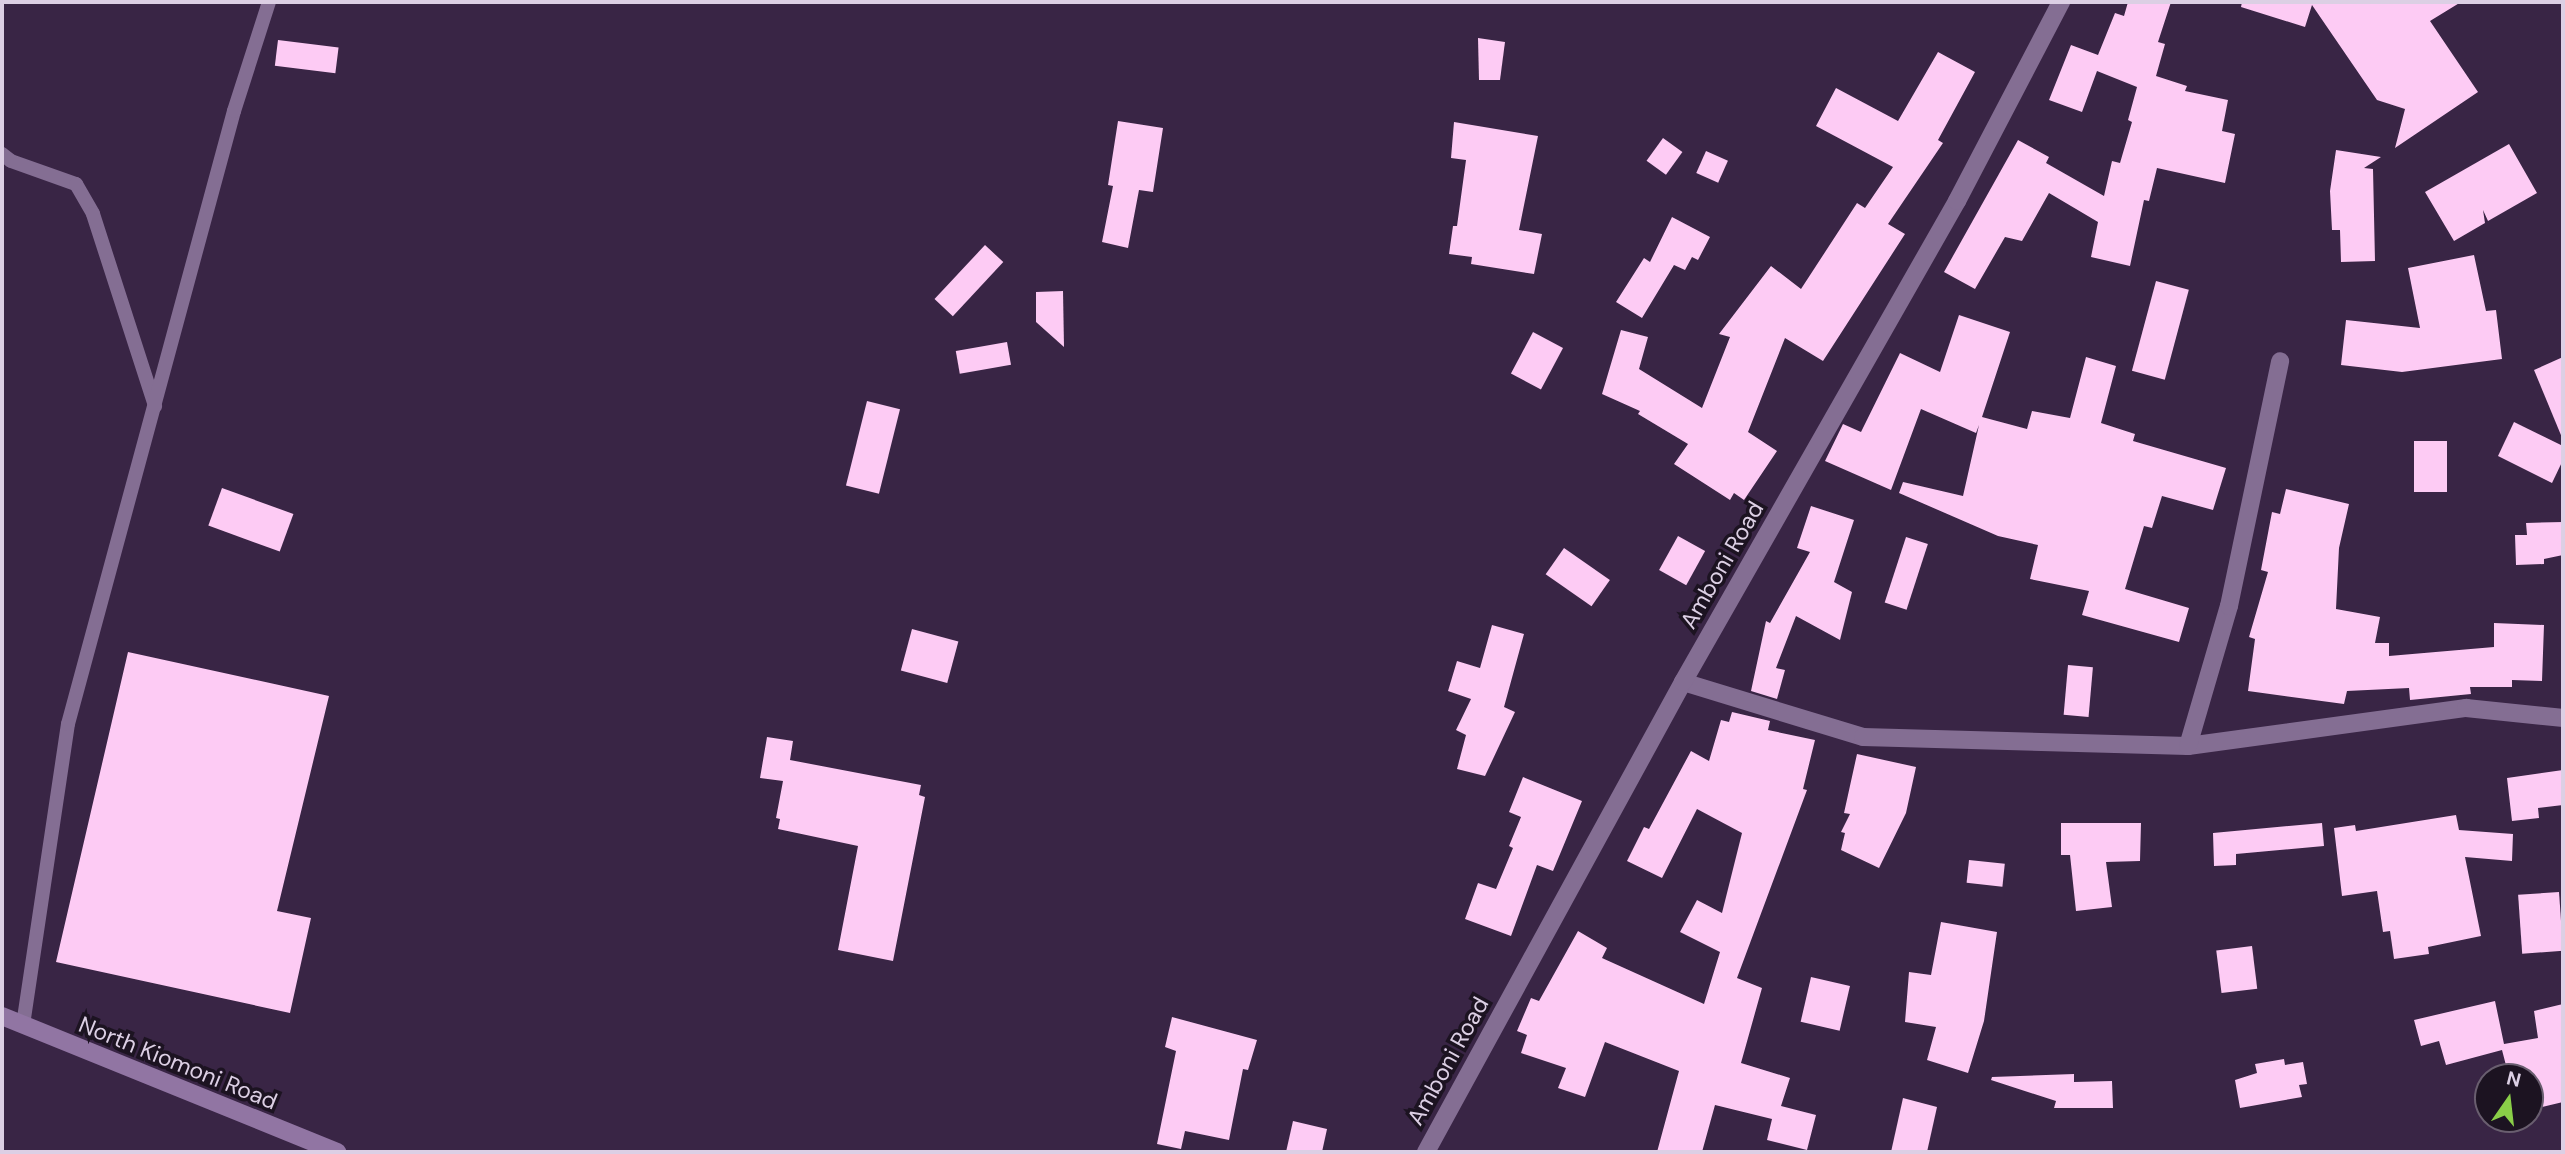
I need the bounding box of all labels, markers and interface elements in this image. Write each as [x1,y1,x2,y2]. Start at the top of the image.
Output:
street label: Amboni Road [1675,497,1769,633]
street label: Amboni Road [1401,992,1495,1130]
street label: North Kiomoni Road [75,1011,281,1115]
north arrow [2474,1063,2544,1133]
text: N [2504,1065,2523,1093]

